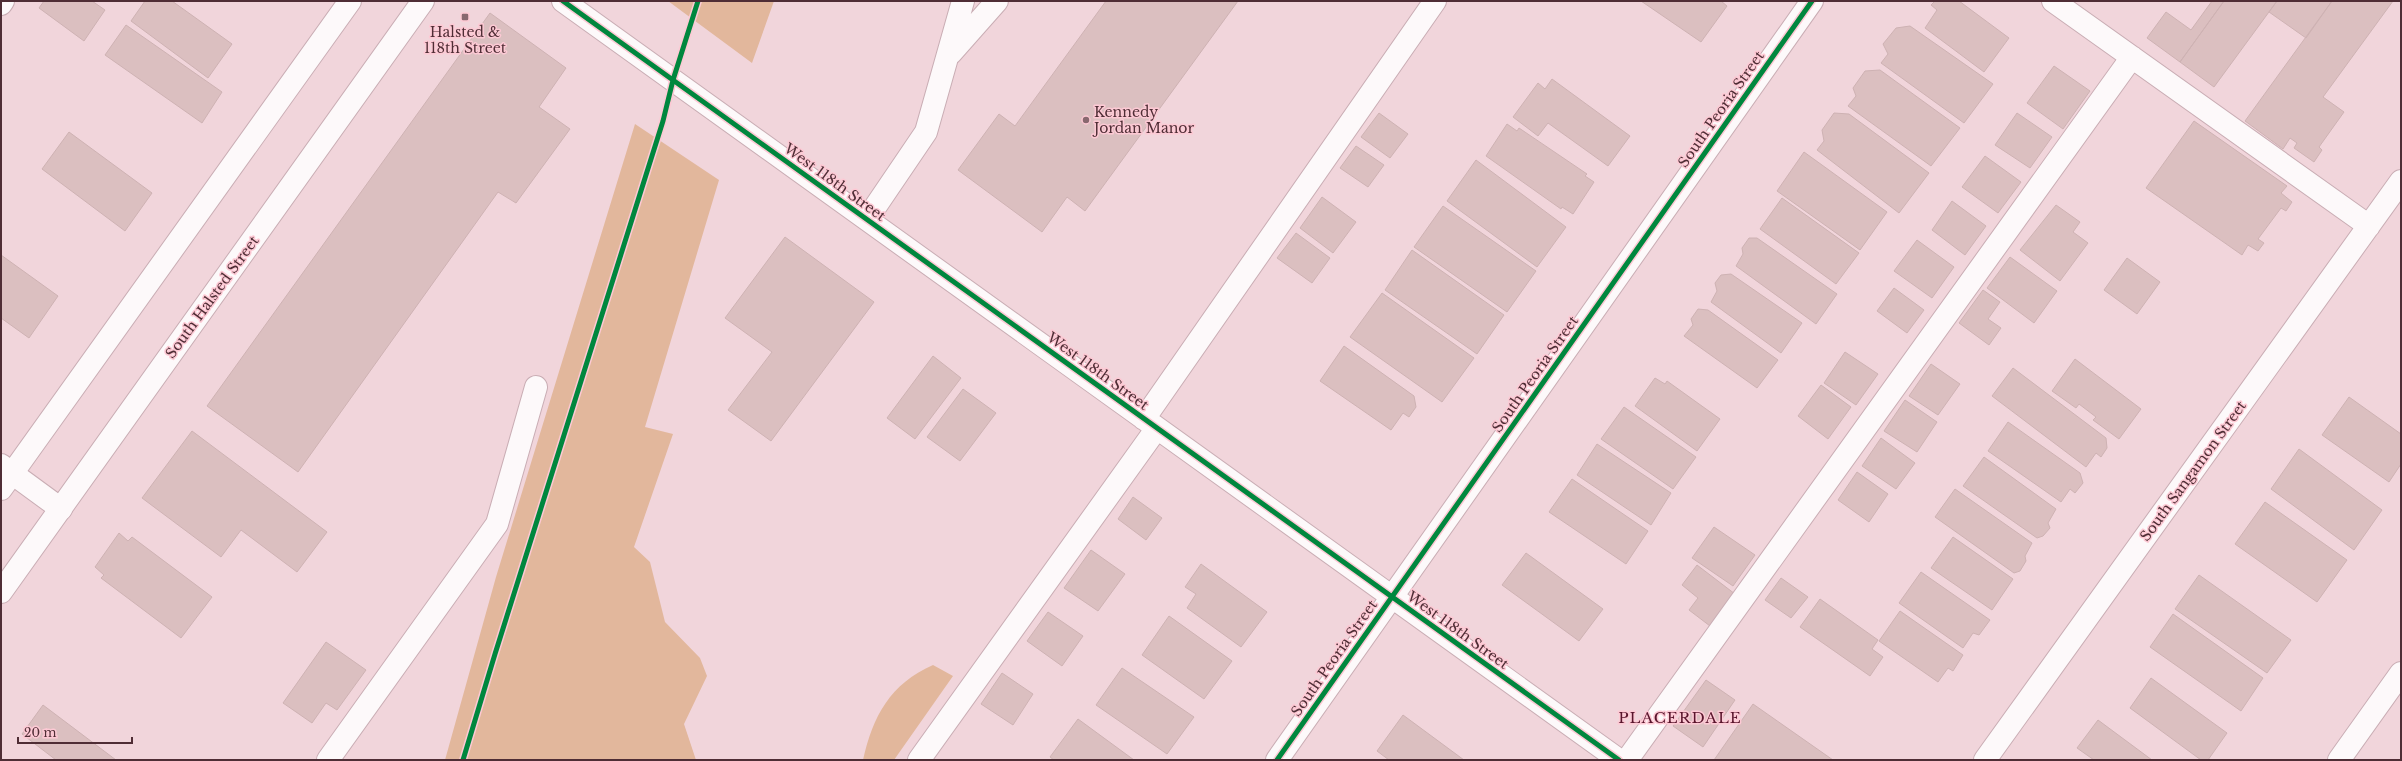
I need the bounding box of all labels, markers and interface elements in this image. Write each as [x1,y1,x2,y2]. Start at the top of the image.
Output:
marker: Halsted & 118th Street [460,12,470,22]
place label: Halsted & 118th Street [424,23,507,57]
street label: South Peoria Street [1674,47,1768,171]
place label: Kennedy Jordan Manor [1092,103,1195,137]
marker: Kennedy Jordan Manor [1081,115,1091,125]
street label: West 118th Street [780,139,890,225]
street label: South Halsted Street [162,232,263,362]
street label: South Peoria Street [1488,312,1582,436]
street label: West 118th Street [1043,328,1153,414]
street label: South Sangamon Street [2136,397,2250,545]
street label: West 118th Street [1403,587,1513,673]
street label: South Peoria Street [1287,596,1381,720]
district label: PLACERDALE [1618,708,1742,727]
scale bar [18,719,132,745]
text: 20 m [24,725,56,740]

